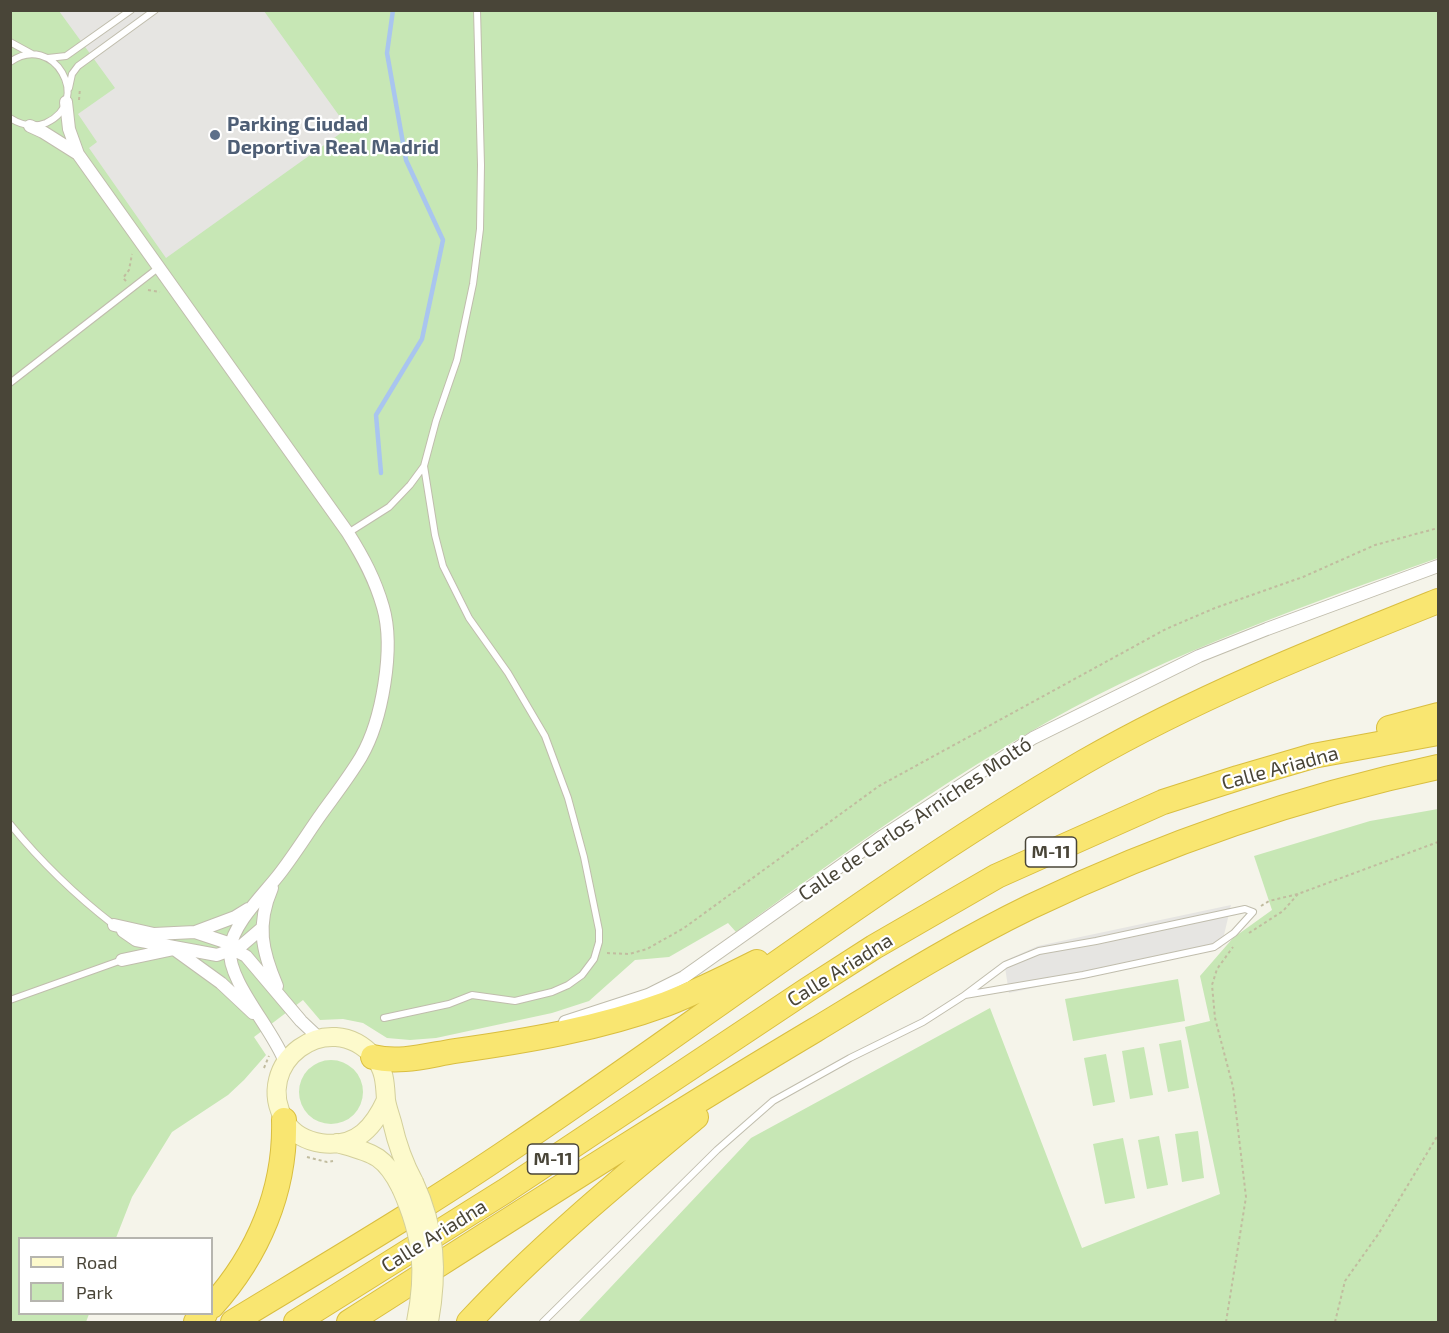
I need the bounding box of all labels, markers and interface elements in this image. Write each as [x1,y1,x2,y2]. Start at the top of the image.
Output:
place label: Parking Ciudad Deportiva Real Madrid [227,112,439,159]
marker: Parking Ciudad Deportiva Real Madrid [208,128,222,142]
street label: Calle de Carlos Arniches Moltó [794,732,1036,906]
street label: Calle Ariadna [1219,741,1341,795]
road number: M-11 [1026,837,1076,867]
street label: Calle Ariadna [783,928,897,1012]
road number: M-11 [528,1144,578,1174]
street label: Calle Ariadna [377,1194,491,1278]
legend [18,1237,213,1315]
text: Road [76,1251,117,1273]
text: Park [76,1281,113,1303]

